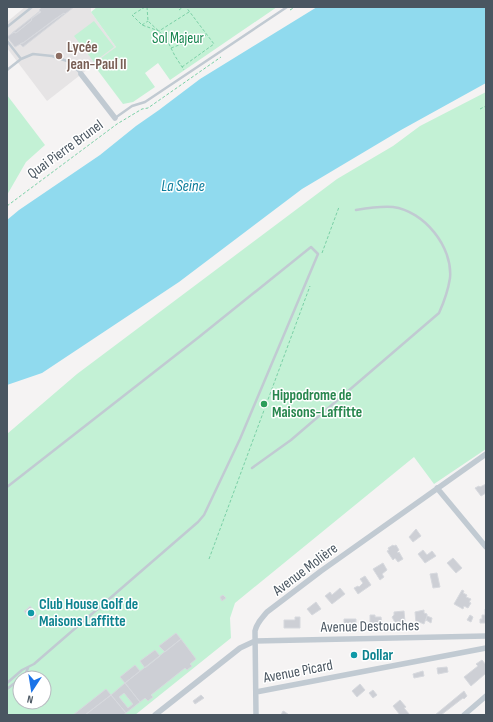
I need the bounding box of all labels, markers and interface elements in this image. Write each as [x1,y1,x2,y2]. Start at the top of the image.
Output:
park label: Sol Majeur [152,29,205,48]
place label: Lycée Jean-Paul II [66,38,127,74]
marker: Lycée Jean-Paul II [54,51,64,61]
street label: Quai Pierre Brunel [24,116,107,183]
water label: La Seine [161,177,205,196]
place label: Hippodrome de Maisons-Laffitte [272,386,362,422]
marker: Hippodrome de Maisons-Laffitte [259,399,269,409]
street label: Avenue Molière [268,539,341,601]
place label: Club House Golf de Maisons Laffitte [39,595,138,631]
marker: Club House Golf de Maisons Laffitte [26,608,36,618]
street label: Avenue Destouches [320,616,419,637]
place label: Dollar [362,646,394,665]
marker: Dollar [349,650,359,660]
street label: Avenue Picard [261,655,334,688]
north arrow [12,670,52,710]
text: N [26,692,34,706]

